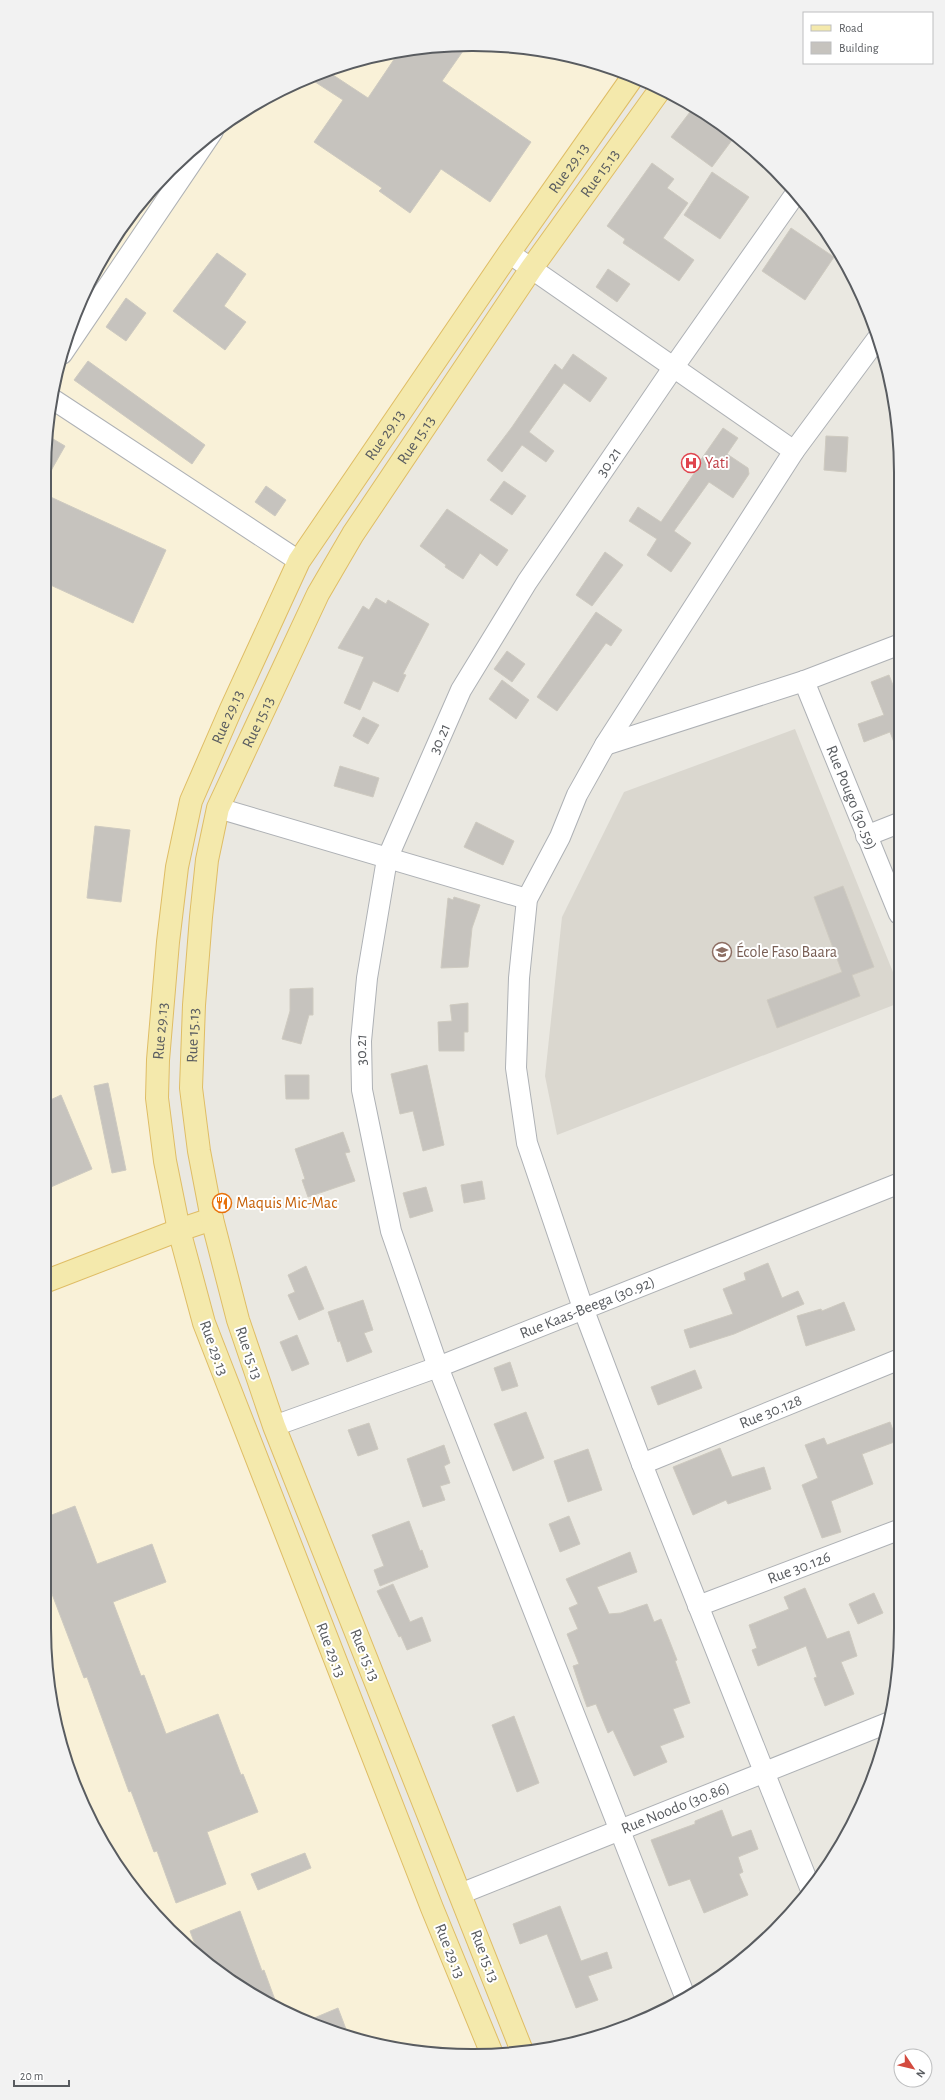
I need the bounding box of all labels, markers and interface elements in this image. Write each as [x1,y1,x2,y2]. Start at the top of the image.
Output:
legend [803,12,933,64]
text: Road [839,22,863,34]
text: Building [839,42,879,54]
street label: Rue 29.13 [546,140,592,196]
street label: Rue 15.13 [577,146,622,200]
street label: Rue 29.13 [362,407,408,463]
street label: Rue 15.13 [394,413,438,467]
street label: 30.21 [593,445,624,480]
hospital icon: Yati [680,452,702,474]
place label: Yati [705,455,729,471]
street label: Rue 29.13 [209,687,247,746]
street label: Rue 15.13 [239,694,277,750]
street label: 30.21 [426,721,453,756]
street label: Rue Pougo (30.59) [823,743,880,852]
school or university icon: École Faso Baara [711,941,733,963]
place label: École Faso Baara [736,942,837,960]
street label: Rue 29.13 [150,1002,171,1060]
street label: Rue 15.13 [184,1008,202,1063]
street label: 30.21 [353,1033,370,1066]
restaurant icon: Maquis Mic-Mac [211,1192,233,1214]
place label: Maquis Mic-Mac [236,1195,337,1211]
street label: Rue Kaas-Beega (30.92) [517,1273,657,1342]
street label: Rue 29.13 [197,1318,231,1378]
street label: Rue 15.13 [233,1325,265,1381]
street label: Rue 30.128 [737,1392,804,1431]
street label: Rue 30.126 [765,1549,833,1587]
street label: Rue 29.13 [313,1620,349,1680]
street label: Rue 15.13 [347,1627,383,1683]
street label: Rue Noodo (30.86) [619,1779,732,1837]
street label: Rue 29.13 [432,1921,468,1981]
street label: Rue 15.13 [468,1928,502,1984]
north arrow [893,2048,933,2088]
scale bar [14,2062,69,2088]
text: N [914,2067,927,2080]
text: 20 m [20,2070,43,2082]

